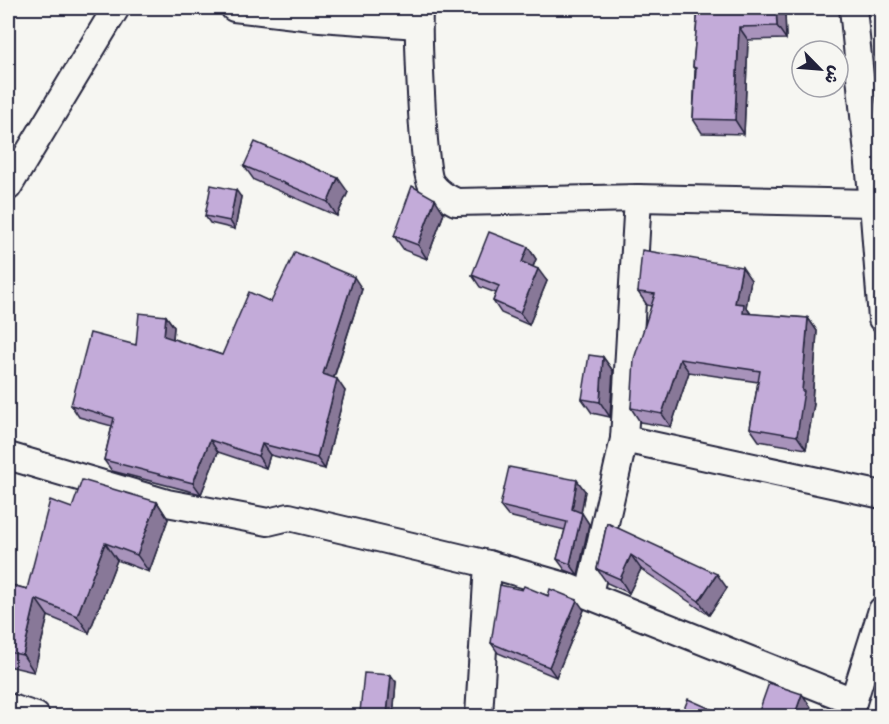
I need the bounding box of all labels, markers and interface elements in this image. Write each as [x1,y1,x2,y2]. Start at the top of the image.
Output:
north arrow [790,39,850,99]
text: ش [820,63,845,87]

